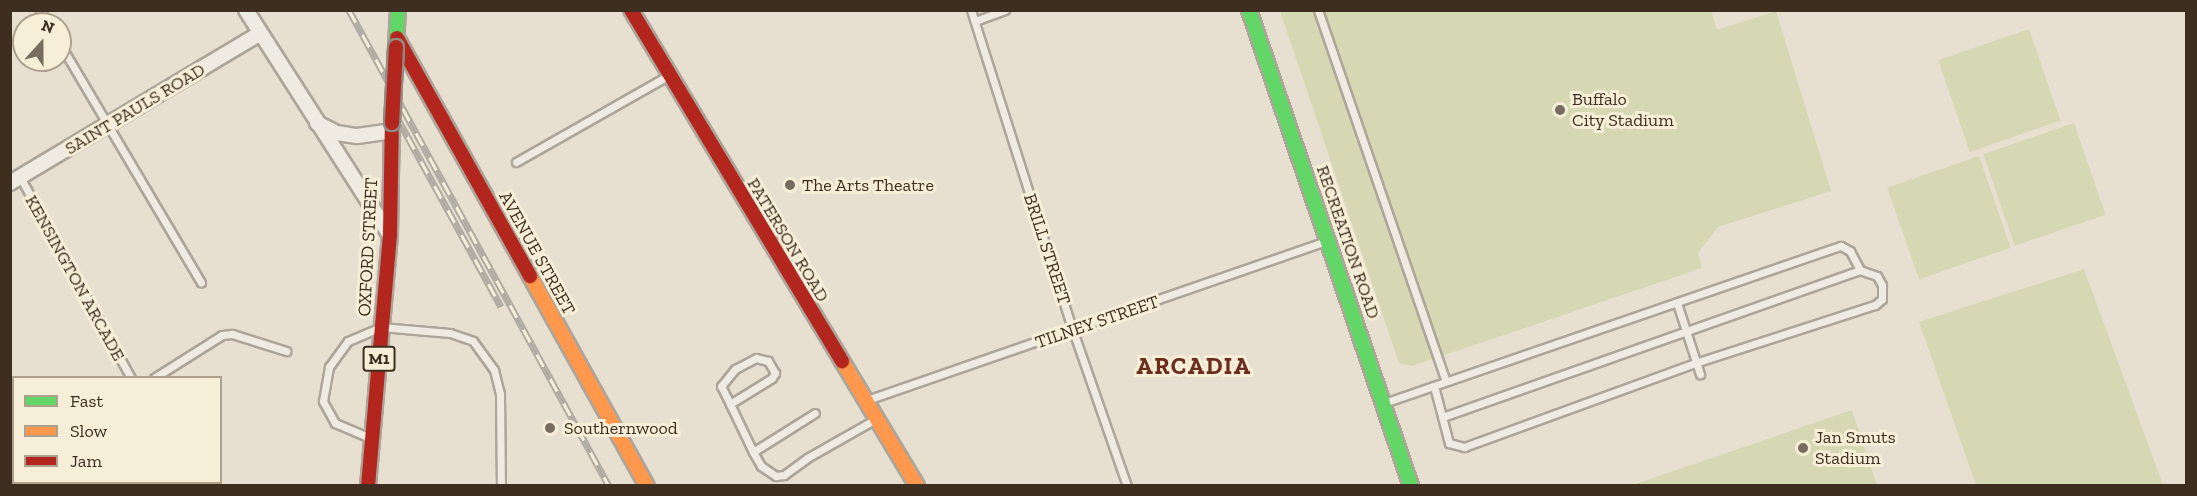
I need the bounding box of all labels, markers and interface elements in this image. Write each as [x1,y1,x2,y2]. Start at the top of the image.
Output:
north arrow [12,12,72,72]
text: N [39,16,57,38]
street label: SAINT PAULS ROAD [61,59,209,159]
place label: Buffalo City Stadium [1572,89,1674,132]
marker: Buffalo City Stadium [1553,103,1567,117]
street label: RECREATION ROAD [1312,163,1384,321]
street label: PATERSON ROAD [743,174,833,306]
place label: The Arts Theatre [802,174,935,196]
street label: OXFORD STREET [354,177,382,317]
marker: The Arts Theatre [783,178,797,192]
street label: AVENUE STREET [494,188,580,318]
street label: KENSINGTON ARCADE [20,191,130,365]
street label: BRILL STREET [1019,191,1075,307]
street label: TILNEY STREET [1032,291,1162,353]
road number: M1 [362,346,395,372]
district label: ARCADIA [1136,352,1252,380]
legend [12,376,222,484]
text: Fast [70,390,103,412]
place label: Southernwood [564,417,678,439]
marker: Southernwood [541,419,559,437]
text: Slow [70,420,107,442]
place label: Jan Smuts Stadium [1815,427,1896,470]
marker: Jan Smuts Stadium [1796,441,1810,455]
text: Jam [70,450,102,472]

